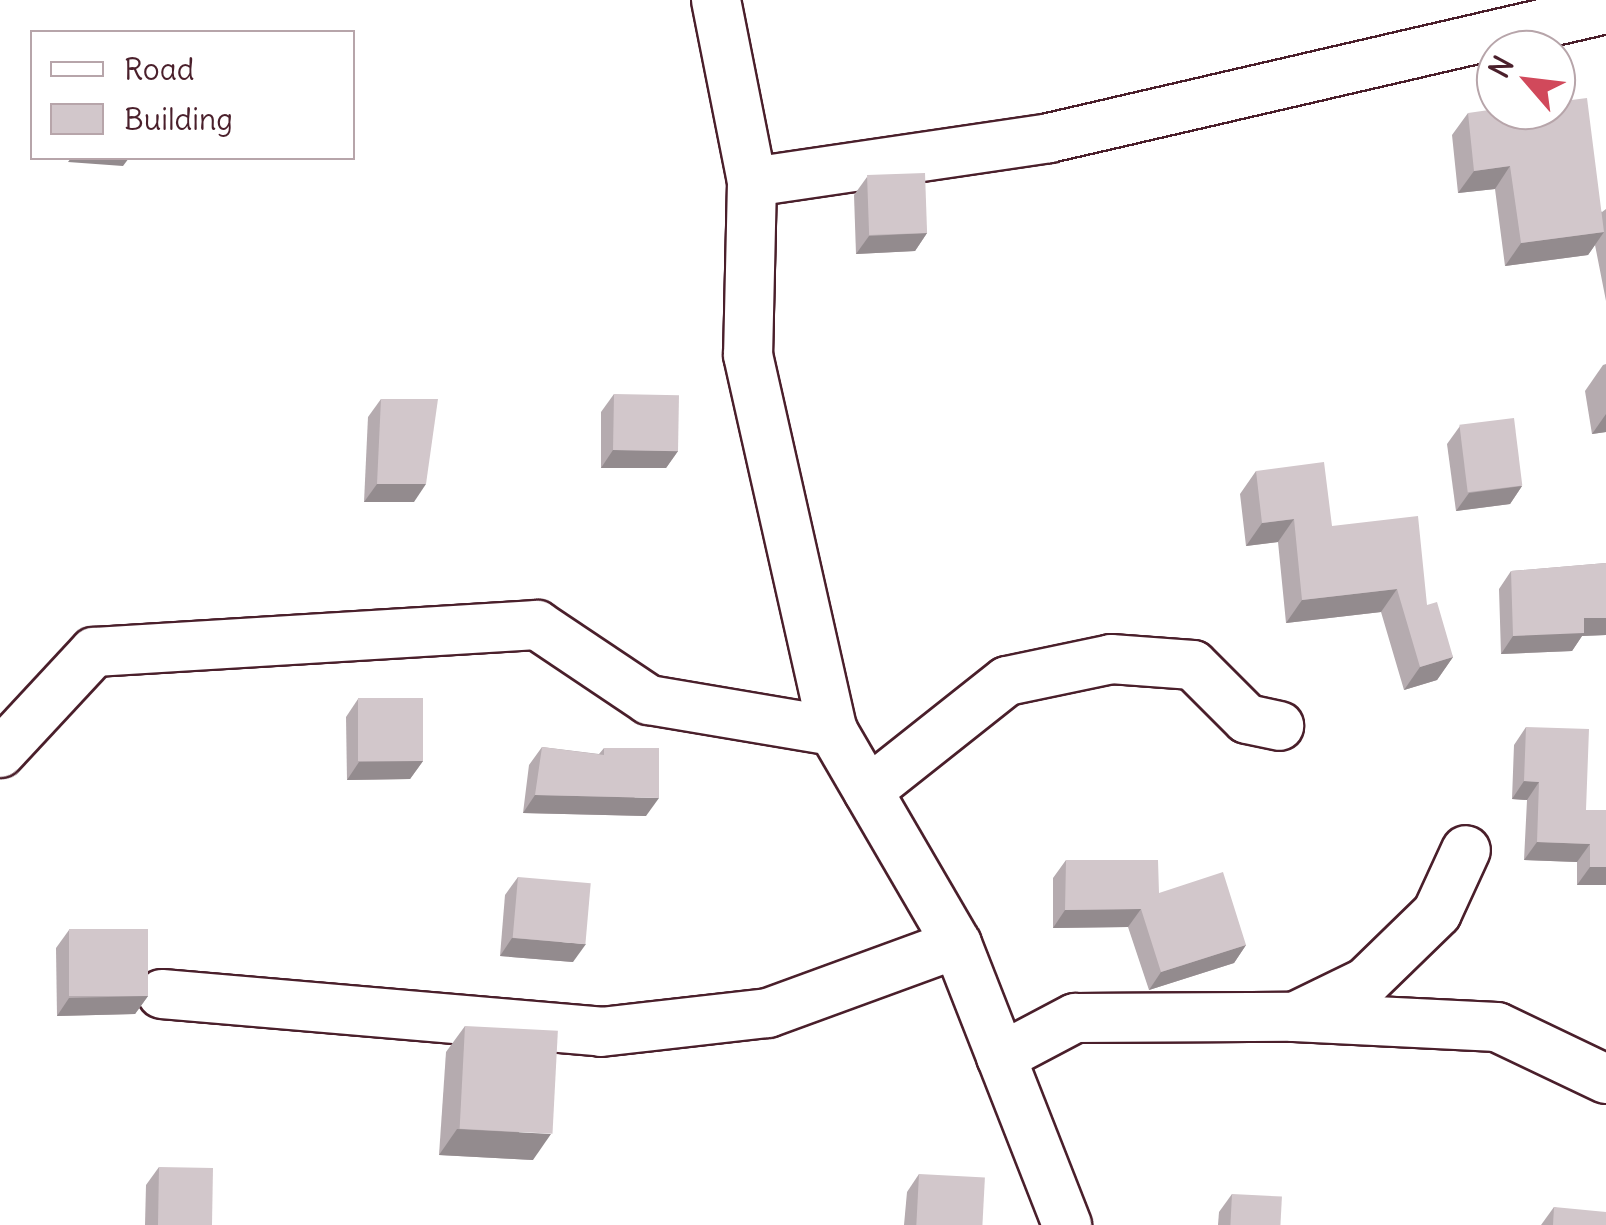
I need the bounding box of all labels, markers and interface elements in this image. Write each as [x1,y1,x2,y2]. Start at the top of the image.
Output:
legend [30,30,355,160]
north arrow [1476,30,1576,130]
text: Road [124,50,194,88]
text: N [1481,50,1522,84]
text: Building [124,100,233,138]

